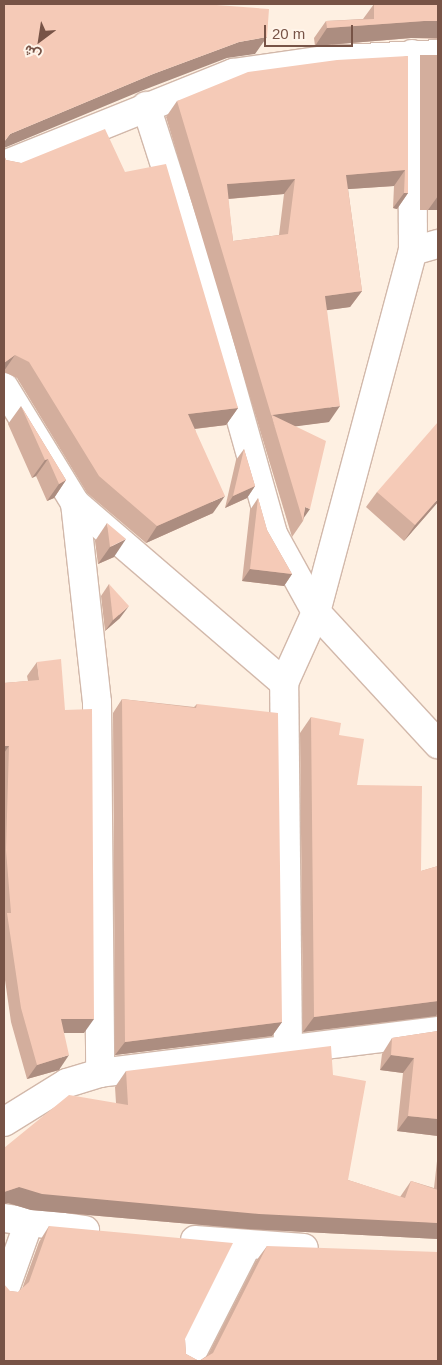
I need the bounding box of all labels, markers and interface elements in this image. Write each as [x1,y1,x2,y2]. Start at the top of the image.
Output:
north arrow [15,15,65,65]
scale bar [267,15,356,47]
text: 20 m [272,25,305,42]
text: ش [21,42,44,64]

